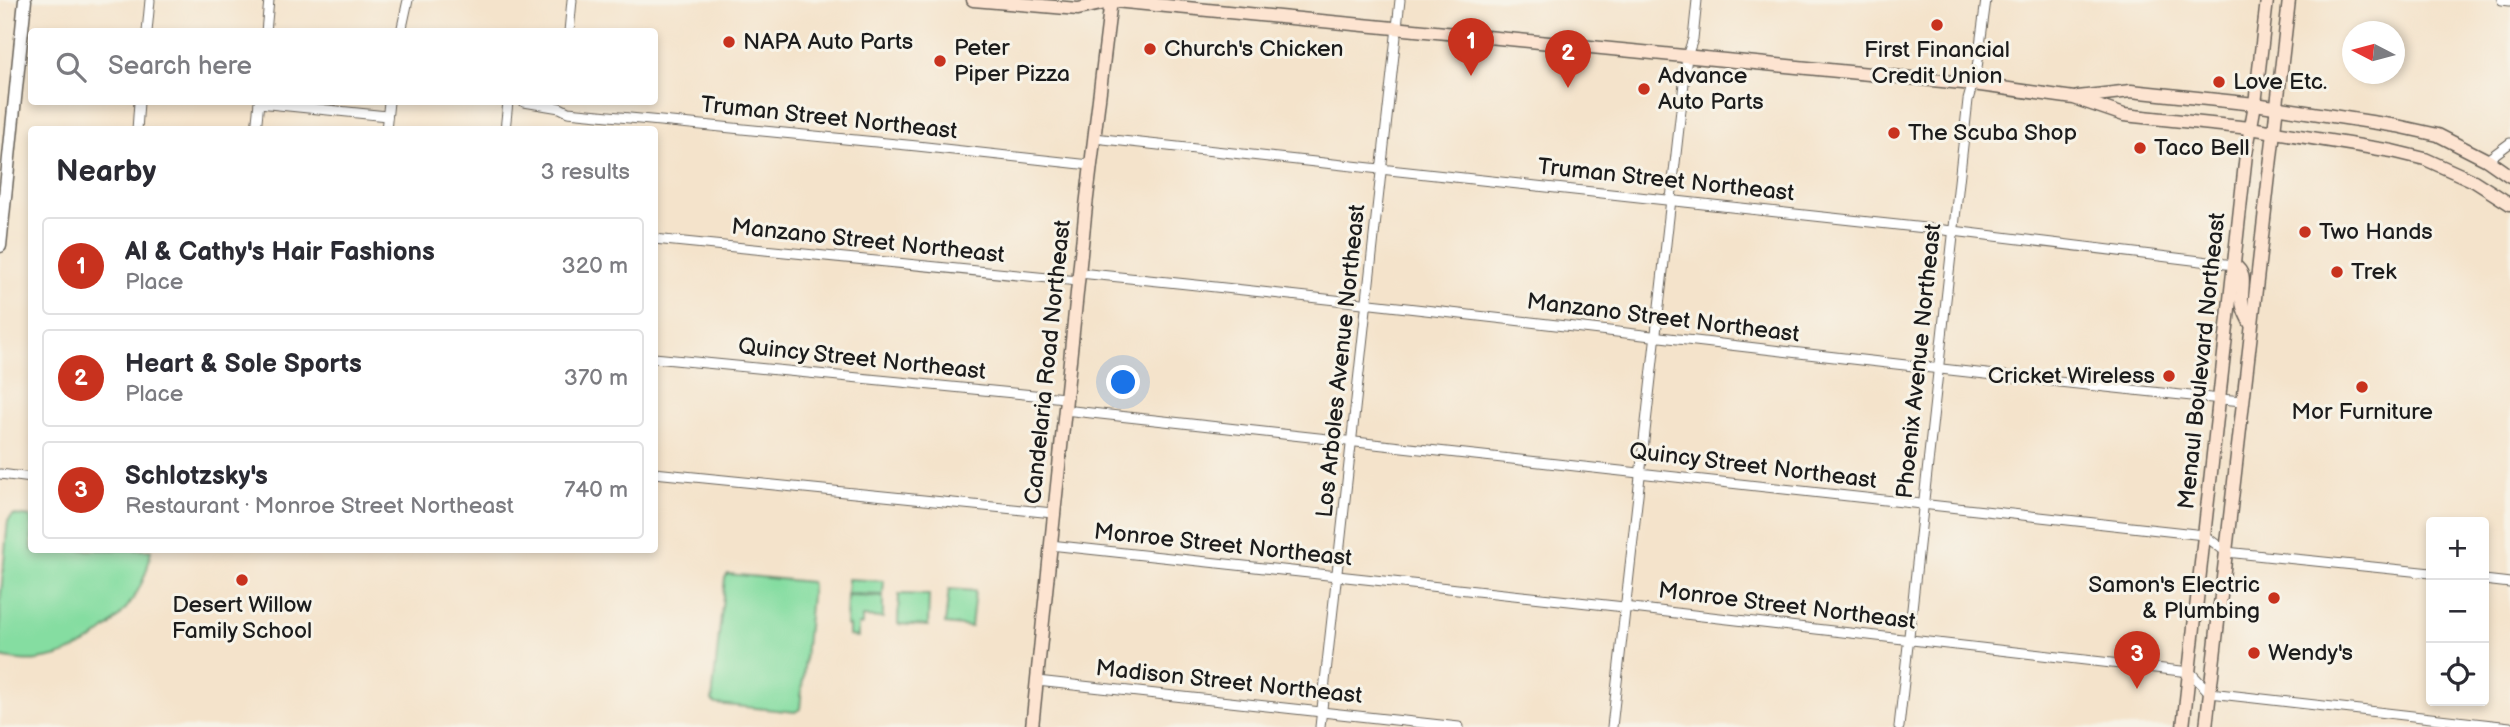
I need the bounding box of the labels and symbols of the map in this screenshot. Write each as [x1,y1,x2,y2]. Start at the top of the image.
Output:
marker: First Financial Credit Union [1929,17,1945,33]
pin: 1 [1448,18,1494,76]
north arrow [2342,21,2405,84]
place label: NAPA Auto Parts [743,28,913,56]
pin: 2 [1545,30,1591,88]
marker: NAPA Auto Parts [721,34,737,50]
place label: Peter Piper Pizza [954,34,1070,88]
place label: Church's Chicken [1164,35,1344,63]
place label: First Financial Credit Union [1864,36,2010,90]
marker: Church's Chicken [1142,41,1158,57]
marker: Peter Piper Pizza [932,53,948,69]
place label: Advance Auto Parts [1658,62,1764,116]
place label: Love Etc. [2233,68,2327,96]
marker: Love Etc. [2211,74,2227,90]
marker: Advance Auto Parts [1636,81,1652,97]
street label: Truman Street Northeast [699,91,959,145]
place label: The Scuba Shop [1908,119,2077,147]
marker: The Scuba Shop [1886,125,1902,141]
place label: Taco Bell [2154,134,2250,162]
marker: Taco Bell [2132,140,2148,156]
street label: Truman Street Northeast [1536,153,1796,207]
street label: Los Arboles Avenue Northeast [1311,203,1371,519]
street label: Menaul Boulevard Northeast [2172,211,2232,511]
street label: Manzano Street Northeast [730,213,1006,269]
street label: Candelaria Road Northeast [1019,218,1077,506]
place label: Two Hands [2319,218,2433,246]
street label: Phoenix Avenue Northeast [1891,222,1947,500]
marker: Two Hands [2297,224,2313,240]
place label: Trek [2351,258,2397,286]
marker: Trek [2329,264,2345,280]
street label: Manzano Street Northeast [1525,287,1801,349]
street label: Quincy Street Northeast [737,332,987,386]
place label: Cricket Wireless [1988,362,2155,390]
your location [1106,365,1140,399]
marker: Cricket Wireless [2161,368,2177,384]
marker: Mor Furniture [2354,379,2370,395]
place label: Mor Furniture [2291,398,2433,426]
street label: Quincy Street Northeast [1628,437,1878,495]
street label: Monroe Street Northeast [1093,518,1353,572]
place label: Samon's Electric & Plumbing [2088,571,2260,625]
marker: Desert Willow Family School [234,572,250,588]
street label: Monroe Street Northeast [1657,576,1917,636]
marker: Samon's Electric & Plumbing [2266,590,2282,606]
place label: Desert Willow Family School [172,591,312,645]
pin: 3 [2114,631,2160,689]
place label: Wendy's [2268,639,2353,667]
marker: Wendy's [2246,645,2262,661]
street label: Madison Street Northeast [1094,654,1364,710]

